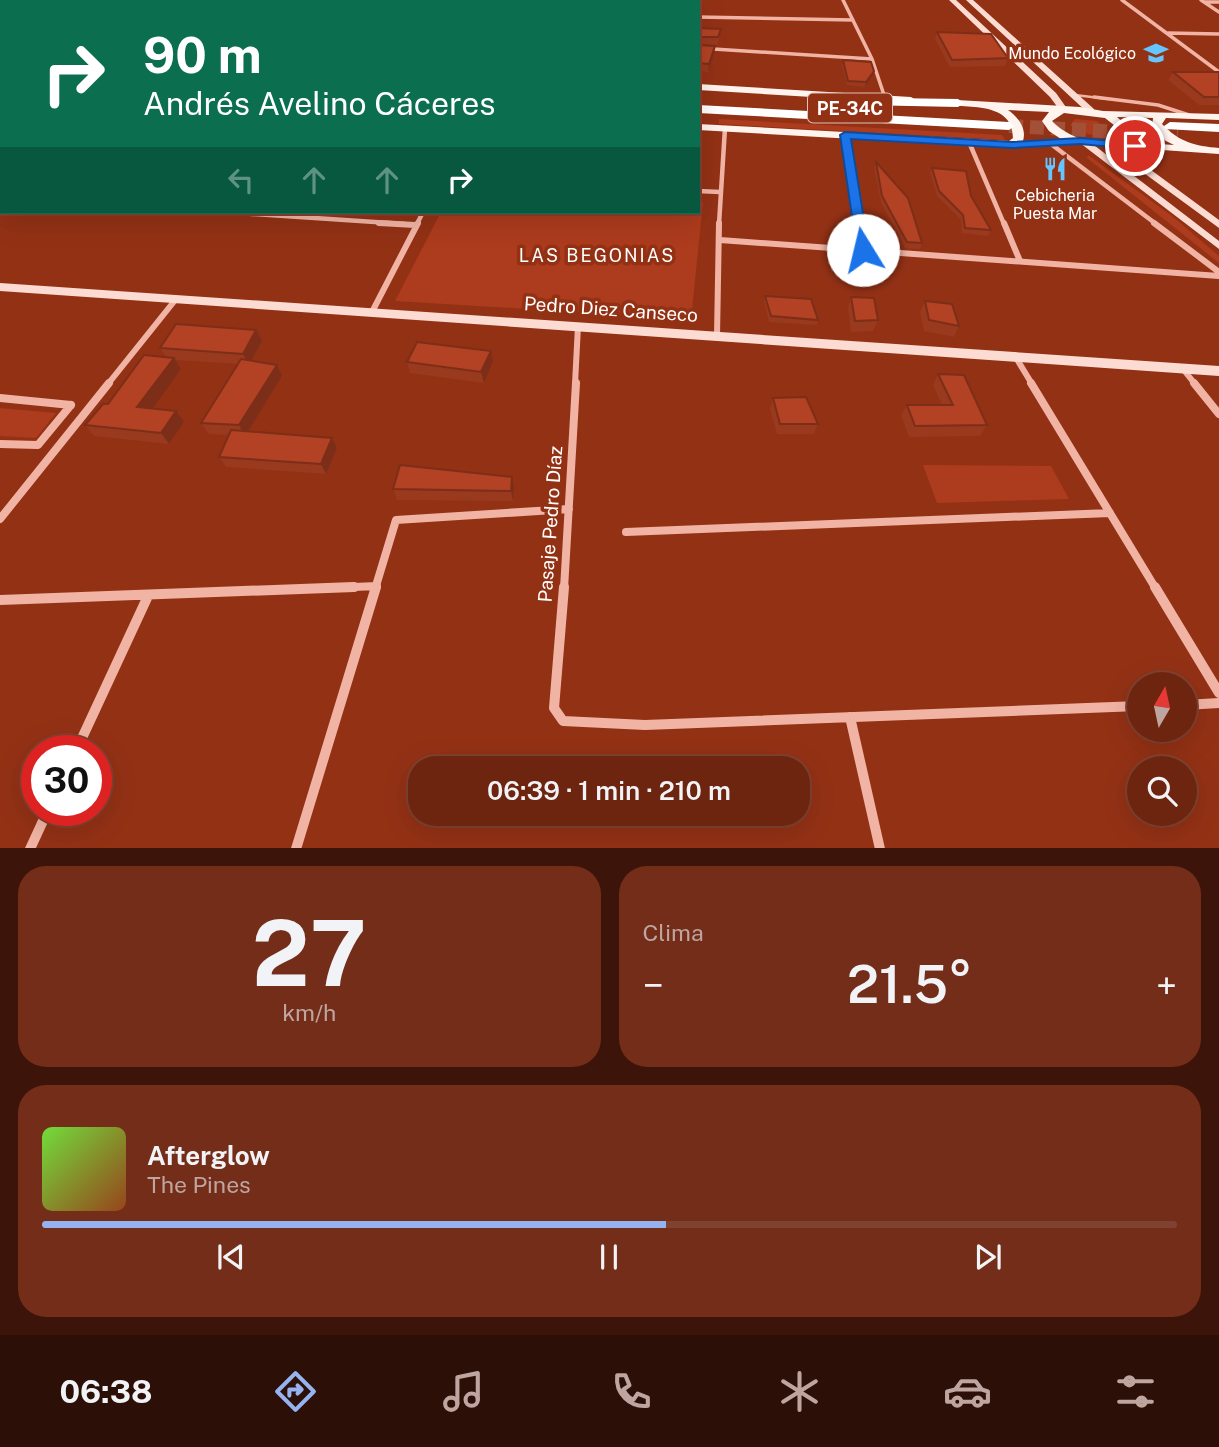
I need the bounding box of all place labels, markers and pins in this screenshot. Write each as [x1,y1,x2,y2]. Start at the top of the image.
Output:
school or university icon: Mundo Ecológico [1142,39,1170,67]
place label: Mundo Ecológico [1008,44,1136,63]
pin [1105,116,1165,176]
restaurant icon: Cebicheria Puesta Mar [1041,155,1069,183]
place label: Cebicheria Puesta Mar [1013,186,1097,223]

